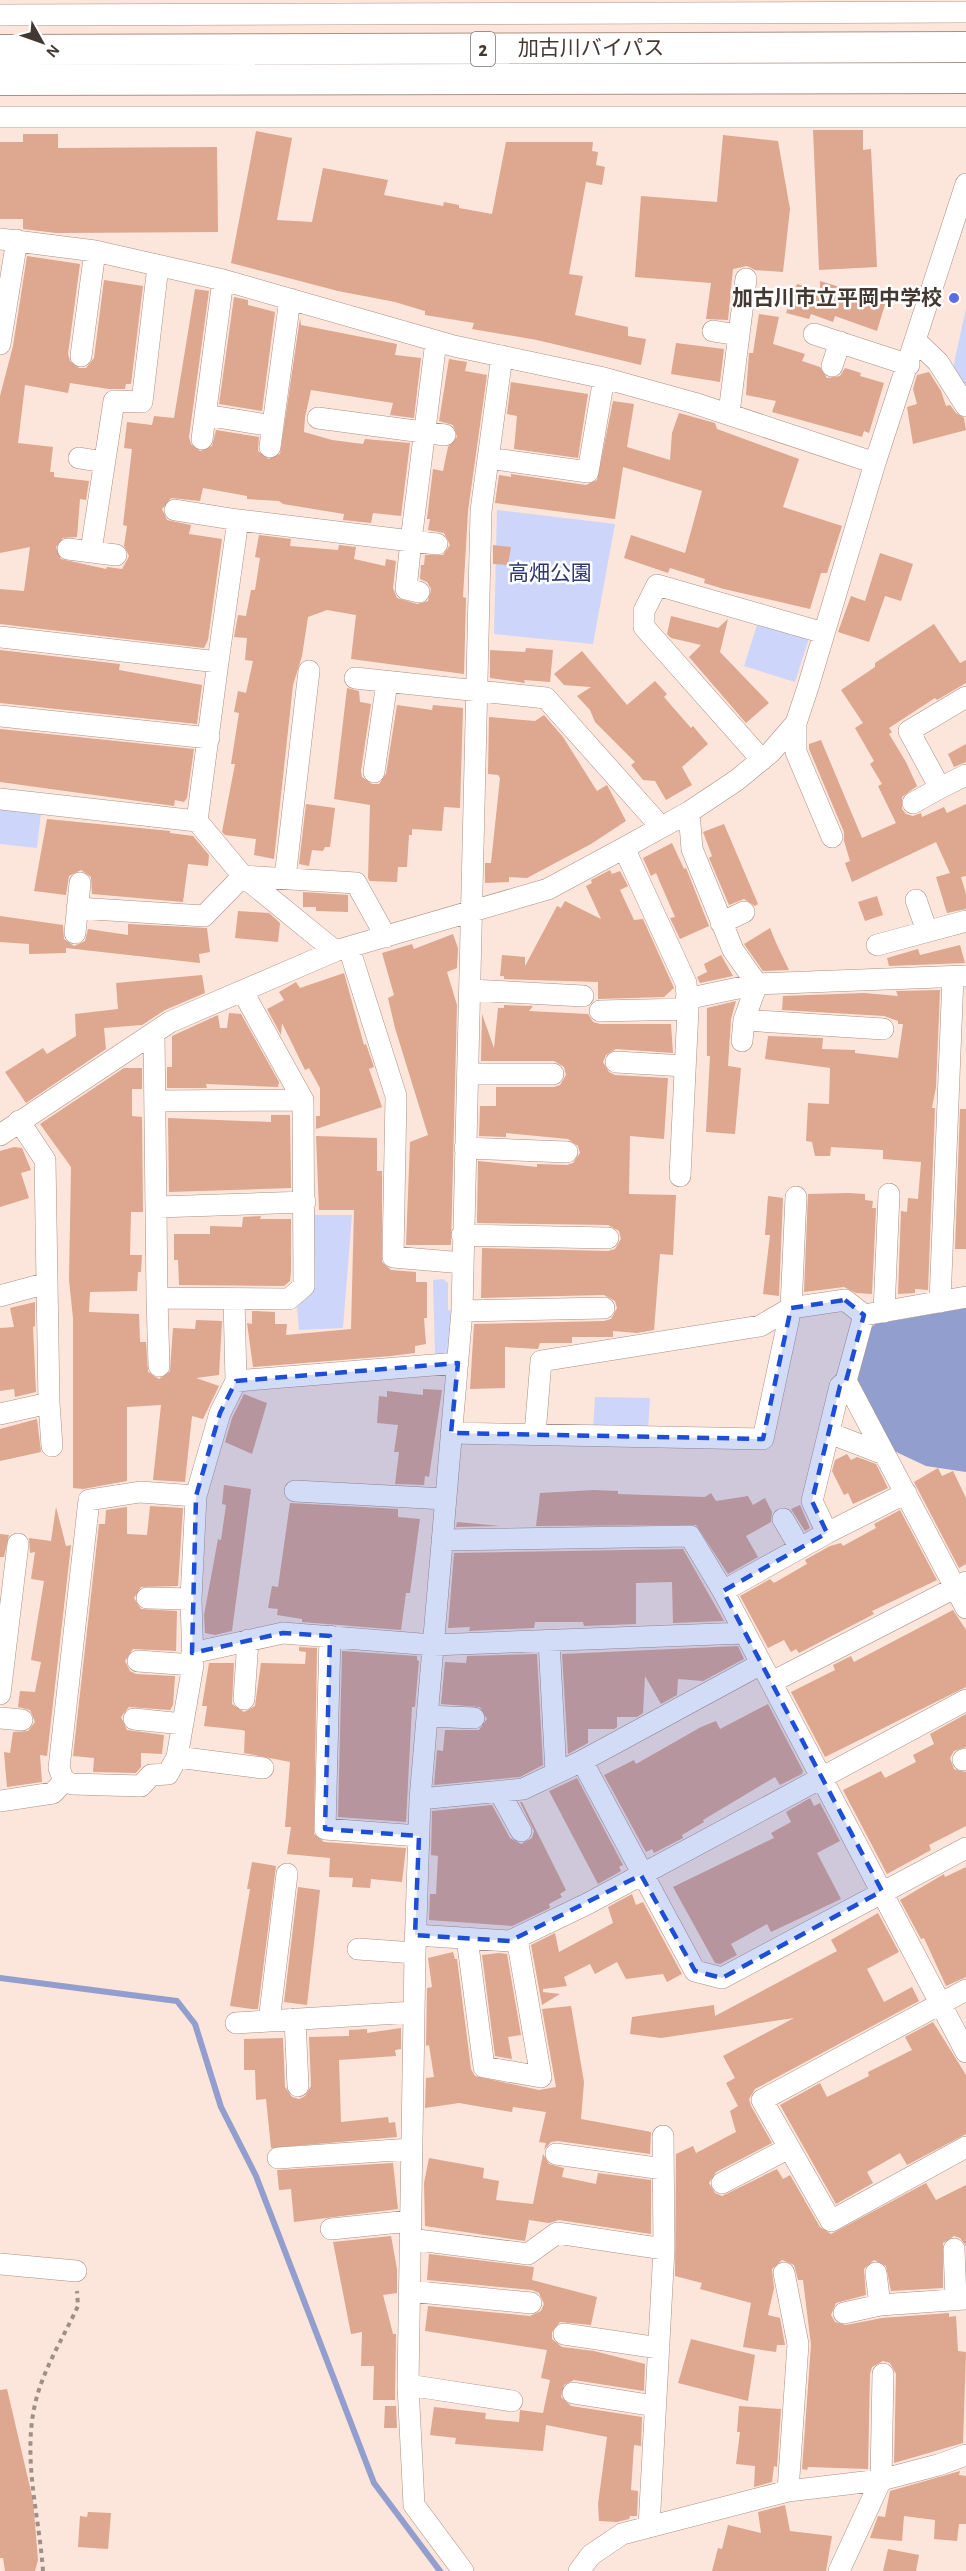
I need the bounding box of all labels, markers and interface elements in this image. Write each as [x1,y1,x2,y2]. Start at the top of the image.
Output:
north arrow [12,12,72,72]
road number: 2 [471,32,495,66]
street label: 加古川バイパス [518,37,664,59]
text: N [43,42,62,60]
place label: 加古川市立平岡中学校 [732,287,942,309]
marker: 加古川市立平岡中学校 [947,291,961,305]
park label: 高畑公園 [508,562,592,584]

